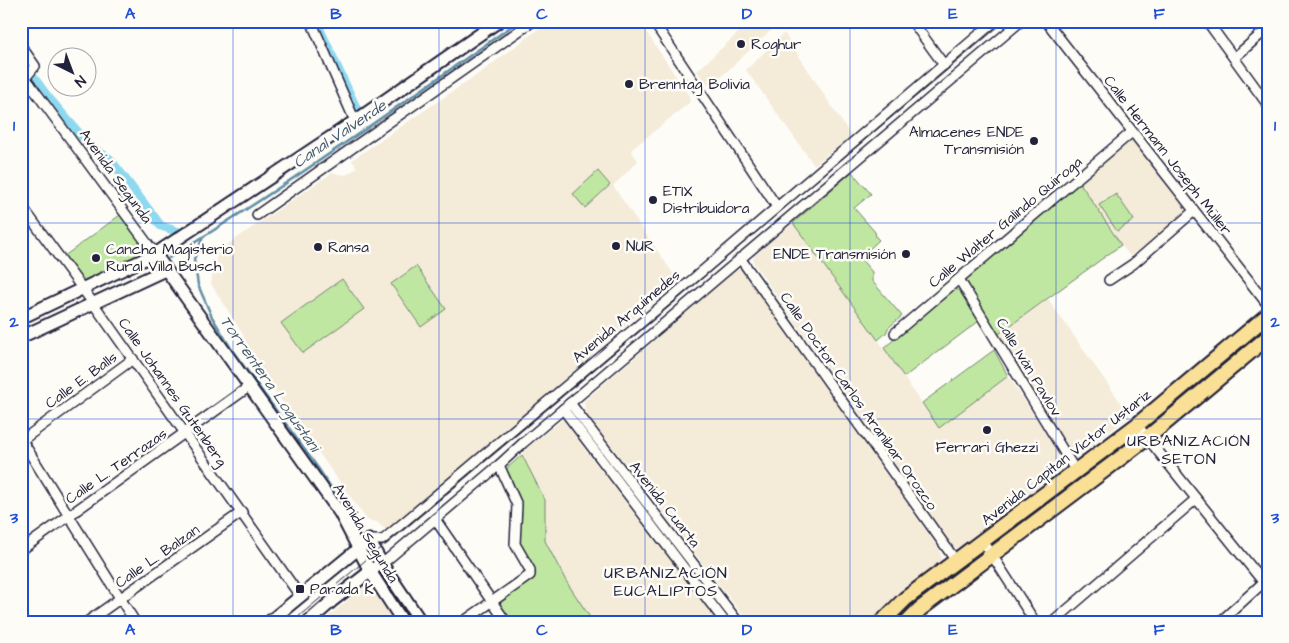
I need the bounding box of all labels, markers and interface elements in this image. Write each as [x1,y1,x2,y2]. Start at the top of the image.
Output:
text: A [125,3,136,25]
text: B [330,3,342,25]
text: C [536,3,548,25]
text: D [742,3,753,25]
text: E [948,3,958,25]
text: F [1153,3,1165,25]
place label: Roghur [751,34,801,56]
marker: Roghur [735,38,747,50]
north arrow [48,48,98,98]
text: N [70,71,90,91]
street label: Calle Hermann Joseph Müller [1098,71,1237,240]
place label: Brenntag Bolivia [639,74,750,96]
marker: Brenntag Bolivia [623,78,635,90]
water label: Canal Valverde [289,94,392,173]
text: 1 [13,115,16,137]
text: 1 [1274,115,1277,137]
place label: Almacenes ENDE Transmisión [909,122,1024,160]
street label: Avenida Segunda [73,125,157,229]
marker: Almacenes ENDE Transmisión [1028,135,1040,147]
street label: Calle Walter Galindo Quiroga [924,152,1088,294]
place label: ETIX Distribuidora [663,181,750,219]
marker: ETIX Distribuidora [647,194,659,206]
place label: NUR [626,236,655,257]
place label: Ransa [328,237,369,258]
place label: Cancha Magisterio Rural Villa Busch [106,239,234,277]
marker: NUR [610,240,622,252]
marker: Ransa [312,241,324,253]
place label: ENDE Transmisión [773,244,896,265]
marker: ENDE Transmisión [900,248,912,260]
marker: Cancha Magisterio Rural Villa Busch [90,252,102,264]
street label: Avenida Arquímedes [568,265,685,368]
street label: Calle Doctor Carlos Aranibar Orozco [775,288,943,515]
text: 2 [8,311,19,333]
water label: Torrentera Logustani [214,311,327,459]
text: 2 [1269,311,1280,333]
street label: Calle Johannes Gutenberg [112,314,232,472]
street label: Calle Iván Pavlov [991,314,1066,421]
street label: Calle E. Balls [41,347,122,414]
street label: Avenida Capitan Víctor Ustariz [977,384,1156,530]
street label: Calle L. Terrazas [61,423,172,509]
marker: Ferrari Ghezzi [981,424,993,436]
district label: URBANIZACIÓN SETON [1127,430,1251,470]
place label: Ferrari Ghezzi [936,437,1039,458]
street label: Avenida Cuarta [624,457,705,552]
street label: Avenida Segunda [327,480,404,588]
text: 3 [9,507,19,529]
text: 3 [1270,507,1280,529]
street label: Calle L. Balzan [111,519,204,593]
district label: URBANIZACIÓN EUCALIPTOS [604,562,728,602]
place label: Parada K [310,579,374,600]
marker: Parada K [294,583,306,595]
text: A [125,619,136,641]
text: B [330,619,342,641]
text: C [536,619,548,641]
text: D [742,619,753,641]
text: E [948,619,958,641]
text: F [1153,619,1165,641]

